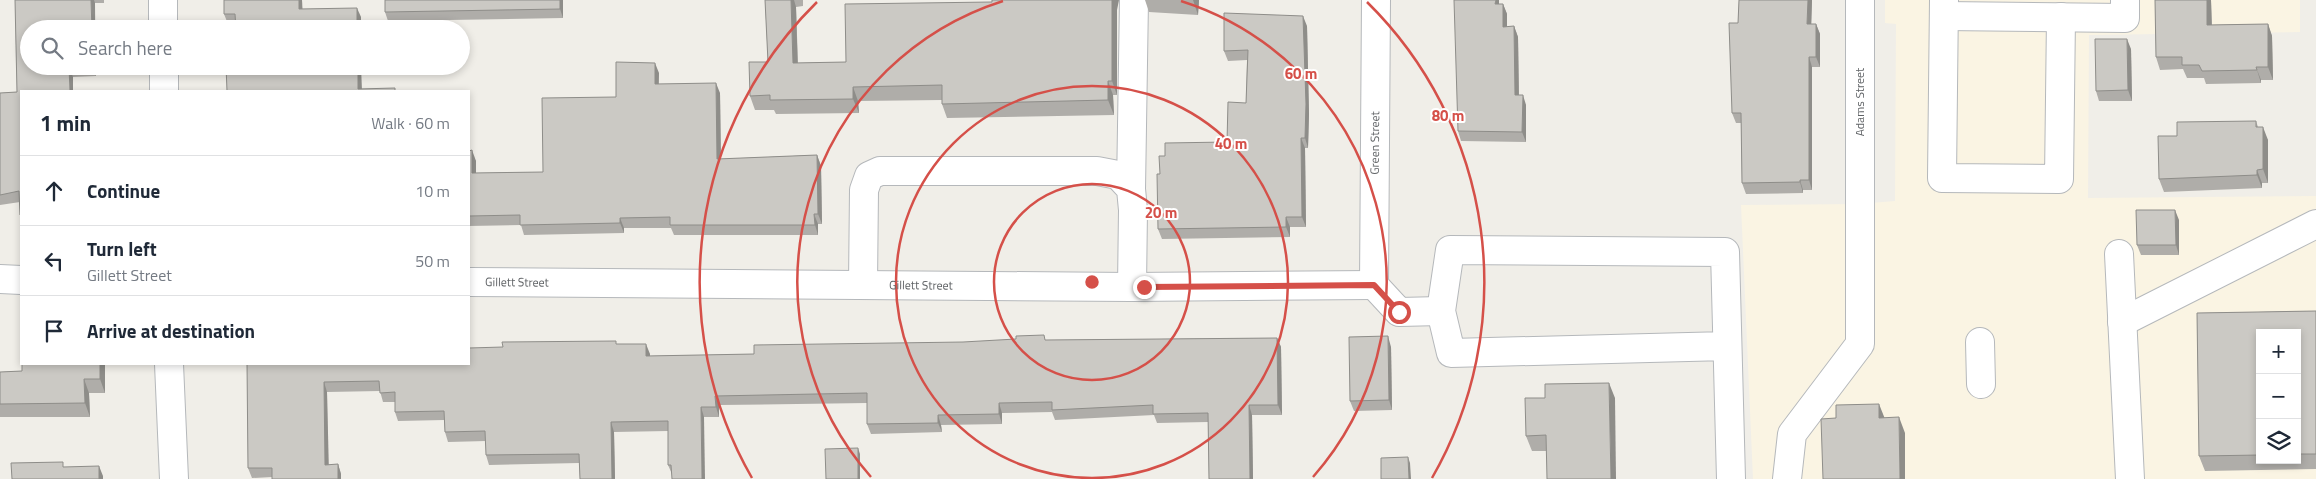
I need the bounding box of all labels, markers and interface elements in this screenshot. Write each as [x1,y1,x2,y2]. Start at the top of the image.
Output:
search box [20,20,470,75]
text: Search here [78,33,172,62]
icon: search [38,34,66,62]
text: 60 m [1285,62,1317,85]
street label: Adams Street [1850,67,1869,136]
text: 80 m [1432,104,1464,127]
text: 1 min [40,107,91,139]
street label: Green Street [1365,110,1384,175]
text: Walk · 60 m [371,111,450,135]
text: 40 m [1215,132,1247,155]
text: Continue [87,176,160,205]
icon: ahead [40,177,68,205]
text: 10 m [415,179,450,203]
text: 20 m [1145,201,1177,224]
text: Turn left [87,234,157,263]
icon: left [40,247,68,275]
text: 50 m [415,249,450,273]
text: Gillett Street [87,263,172,287]
street label: Gillett Street [485,272,550,292]
centre of rings [1083,273,1101,291]
street label: Gillett Street [889,275,954,295]
route end [1133,276,1156,299]
route start [1388,301,1411,324]
text: Arrive at destination [87,316,255,345]
icon: arrive [40,317,68,345]
map controls [2256,329,2301,464]
button: + [2256,329,2301,374]
button: − [2256,374,2301,419]
button: layers [2256,419,2301,464]

